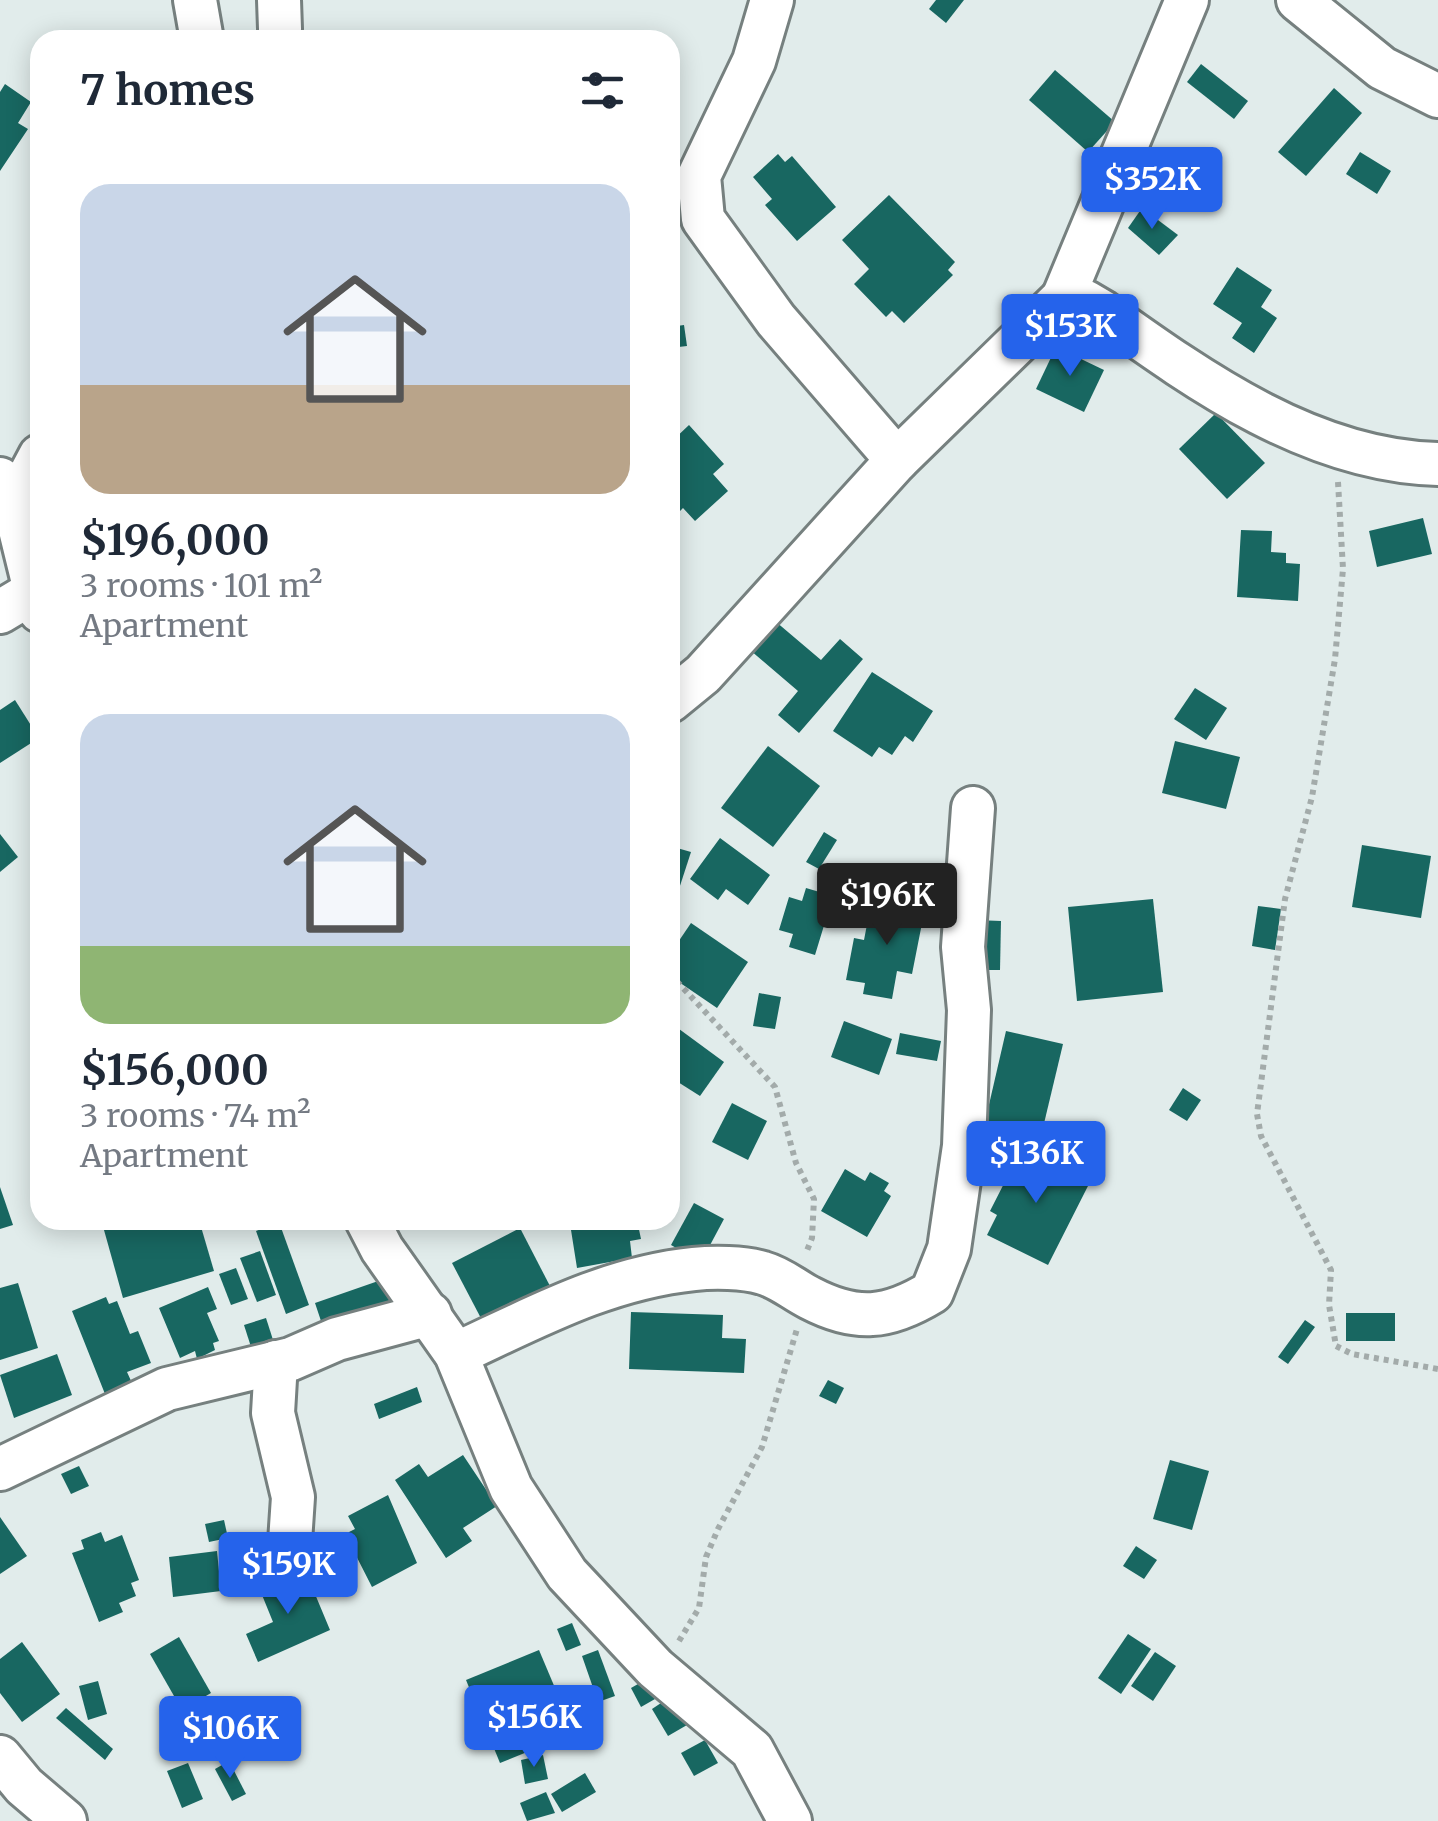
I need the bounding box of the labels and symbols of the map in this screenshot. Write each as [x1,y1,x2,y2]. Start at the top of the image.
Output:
pin: $352K [1082,147,1222,232]
pin: $153K [1000,294,1140,379]
pin: $196K [817,863,957,948]
pin: $136K [966,1121,1106,1206]
pin: $159K [218,1532,358,1617]
pin: $156K [464,1685,604,1770]
pin: $106K [160,1696,300,1781]

